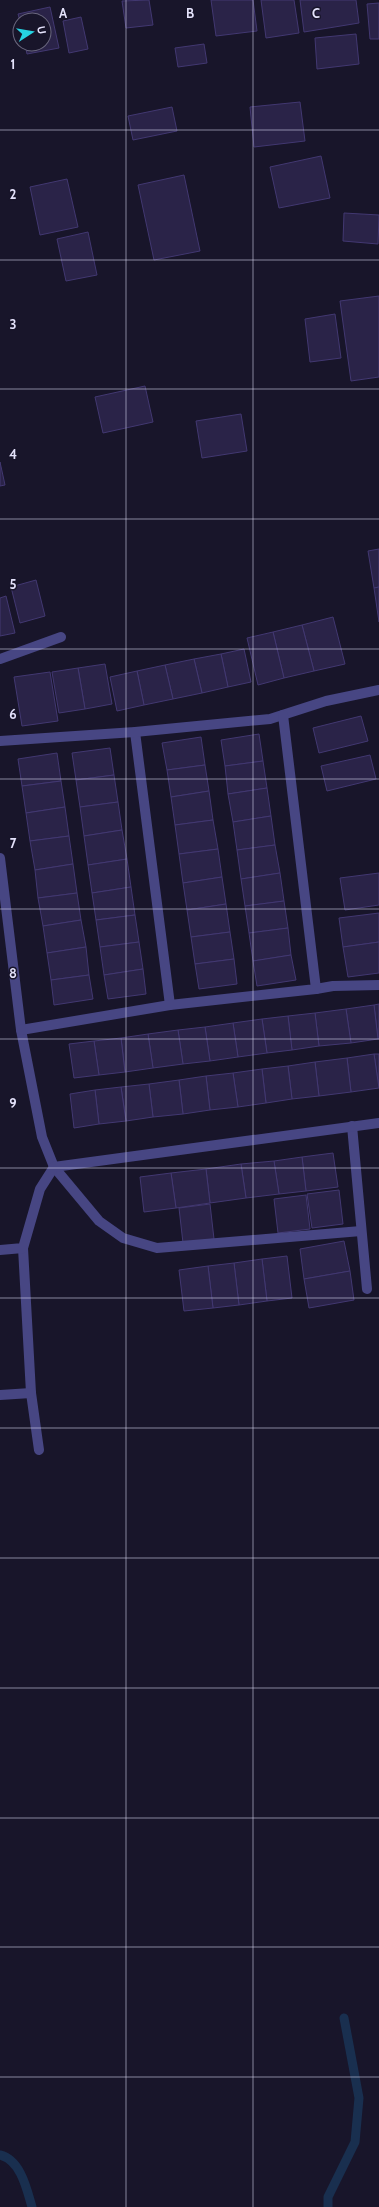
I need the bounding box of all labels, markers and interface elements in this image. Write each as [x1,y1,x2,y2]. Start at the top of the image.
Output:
text: A [59,5,68,21]
text: B [186,5,194,21]
text: C [312,5,320,21]
north arrow [12,12,52,52]
text: U [34,25,49,35]
text: 1 [11,56,15,72]
text: 2 [10,186,17,202]
text: 3 [9,316,17,332]
text: 4 [9,446,17,462]
text: 5 [10,576,17,592]
text: 6 [9,706,17,722]
text: 7 [10,835,17,851]
text: 8 [9,965,17,981]
text: 9 [9,1095,17,1111]

